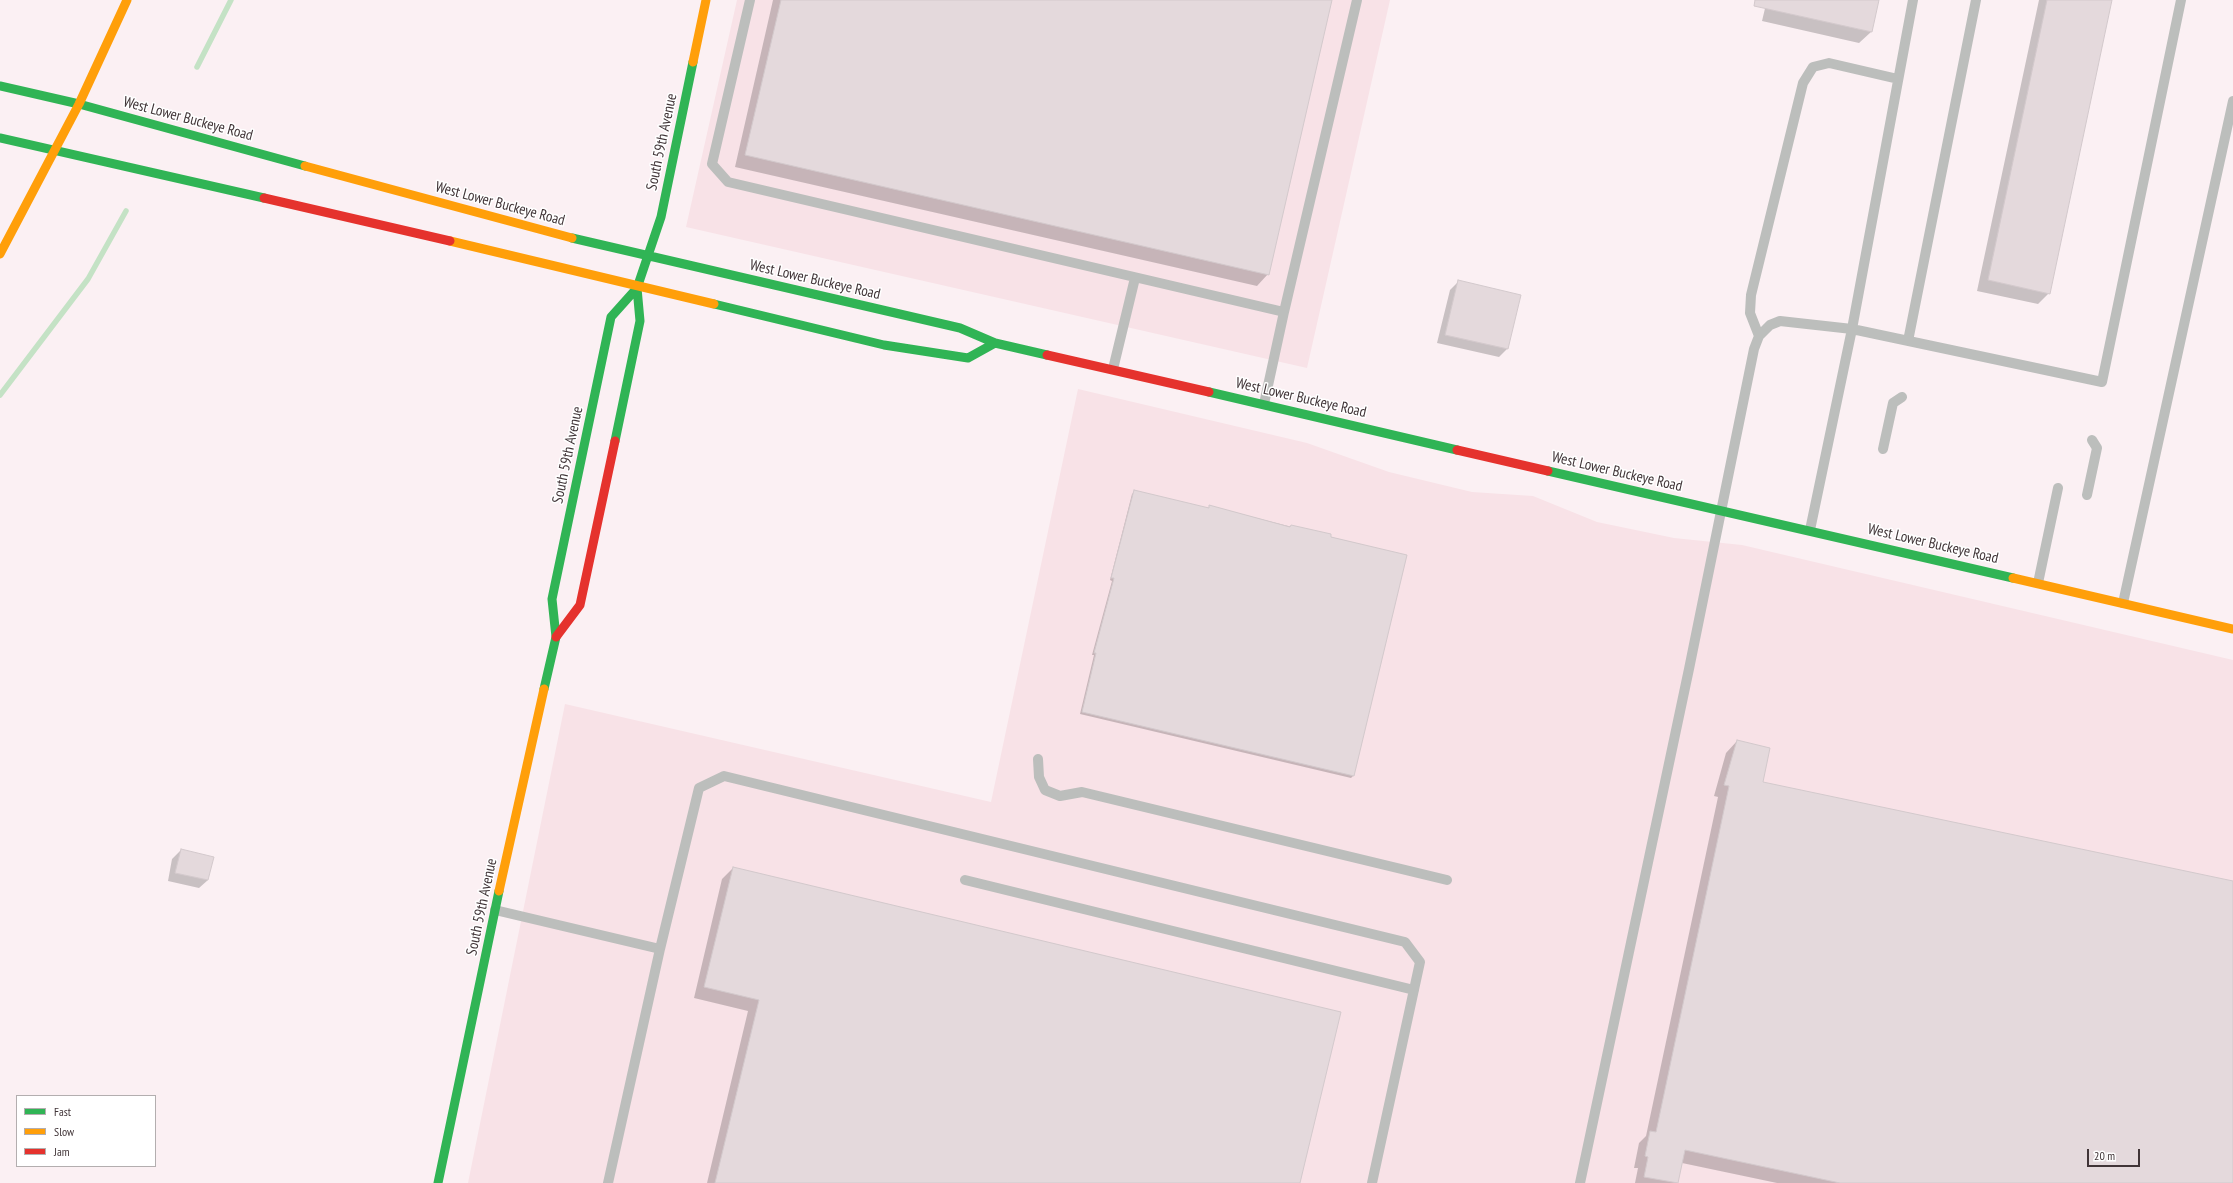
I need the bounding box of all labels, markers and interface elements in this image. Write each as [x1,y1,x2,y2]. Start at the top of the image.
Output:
street label: South 59th Avenue [643,92,681,192]
street label: West Lower Buckeye Road [121,93,255,145]
street label: West Lower Buckeye Road [433,178,567,230]
street label: West Lower Buckeye Road [748,256,882,304]
street label: West Lower Buckeye Road [1234,374,1368,422]
street label: South 59th Avenue [549,405,587,505]
street label: West Lower Buckeye Road [1550,448,1684,496]
street label: West Lower Buckeye Road [1866,520,2000,568]
street label: South 59th Avenue [463,857,501,957]
legend [16,1095,156,1167]
text: Fast [54,1104,71,1119]
text: Slow [54,1124,74,1139]
scale bar [2089,1141,2142,1167]
text: Jam [54,1144,70,1159]
text: 20 m [2094,1148,2115,1163]

